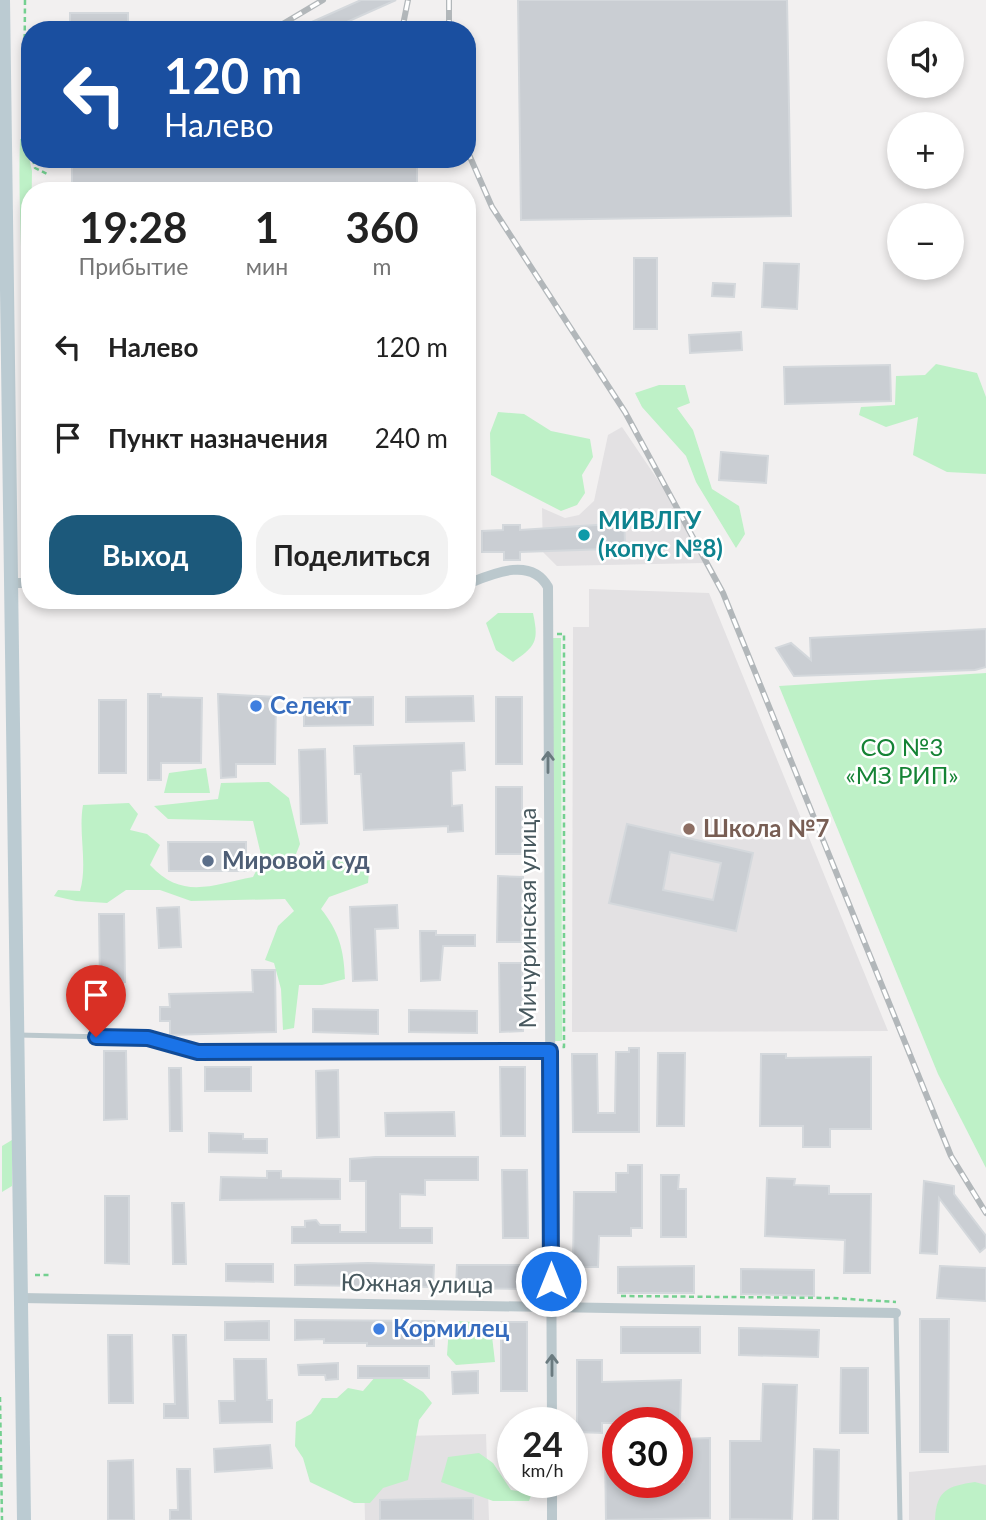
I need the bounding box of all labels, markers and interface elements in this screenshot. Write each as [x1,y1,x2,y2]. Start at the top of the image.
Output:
map controls [887,21,964,280]
button: sound [887,21,964,98]
text: 120 m [164,46,302,104]
icon: left [49,49,140,140]
text: Налево [164,105,274,144]
button: + [887,112,964,189]
text: 19:28 [79,202,187,252]
text: 1 [255,202,279,252]
text: 360 [346,202,419,252]
button: − [887,203,964,280]
text: Прибытие [78,252,188,280]
text: мин [246,252,288,280]
text: m [373,252,392,280]
icon: left [49,328,87,366]
text: Налево [108,331,198,363]
text: 120 m [375,331,448,363]
icon: arrive [49,419,87,457]
text: Пункт назначения [108,422,328,454]
text: 240 m [375,422,448,454]
place label: МИВЛГУ (копус №8) [598,505,723,562]
button: Выход [49,515,242,595]
button: Поделиться [256,515,448,595]
marker: МИВЛГУ (копус №8) [576,527,592,543]
place label: Селект [270,690,352,719]
marker: Селект [248,698,264,714]
park label: СО №3 «МЗ РИП» [845,732,959,789]
one-way arrow [542,751,555,774]
street label: Мичуринская улица [512,808,541,1028]
place label: Школа №7 [703,813,830,842]
marker: Школа №7 [681,821,697,837]
place label: Мировой суд [222,845,370,874]
marker: Мировой суд [200,853,216,869]
pin [66,965,126,1037]
icon: arrive [77,976,115,1014]
position arrow [514,1244,588,1318]
street label: Южная улица [341,1267,494,1298]
place label: Кормилец [393,1313,510,1342]
marker: Кормилец [371,1321,387,1337]
one-way arrow [545,1354,559,1377]
speed limit sign: 30 [602,1407,693,1498]
text: 24 [522,1422,563,1464]
text: km/h [521,1459,564,1481]

